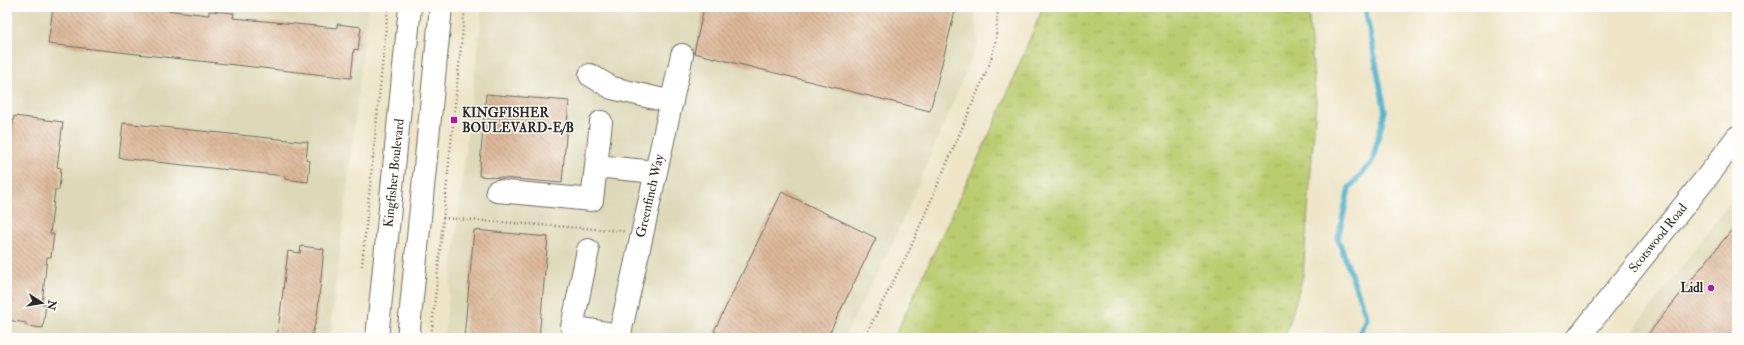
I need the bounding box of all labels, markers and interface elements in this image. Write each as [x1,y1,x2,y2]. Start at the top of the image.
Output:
place label: KINGFISHER BOULEVARD-E/B [462,105,574,136]
marker: KINGFISHER BOULEVARD-E/B [449,115,459,125]
street label: Kingfisher Boulevard [380,117,408,228]
street label: Greenfinch Way [633,153,668,239]
street label: Scotswood Road [1625,200,1691,276]
place label: Lidl [1680,280,1704,296]
north arrow [22,283,62,323]
marker: Lidl [1706,283,1716,293]
text: N [44,298,59,312]

